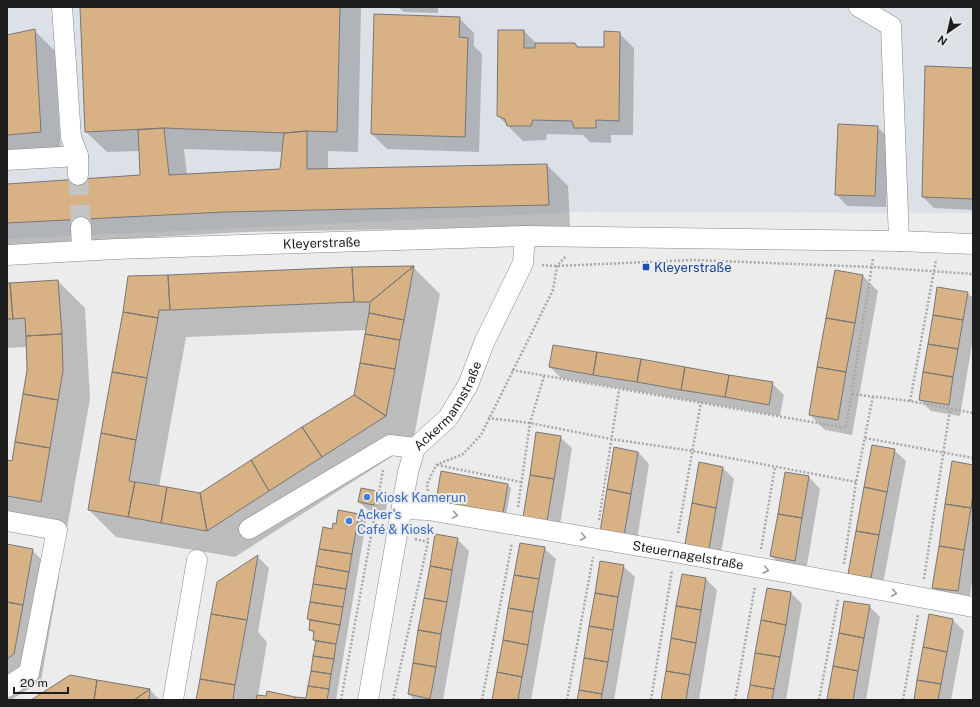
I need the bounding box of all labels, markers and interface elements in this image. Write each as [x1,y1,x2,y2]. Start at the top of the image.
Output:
north arrow [928,12,968,52]
text: N [935,33,949,48]
street label: Kleyerstraße [283,234,361,251]
place label: Kleyerstraße [654,260,732,275]
marker: Kleyerstraße [641,262,651,272]
street label: Ackermannstraße [411,359,484,453]
place label: Kiosk Kamerun [375,490,466,505]
marker: Kiosk Kamerun [362,492,372,502]
place label: Acker's Café & Kiosk [357,507,434,537]
one-way arrow [452,510,458,518]
marker: Acker's Café & Kiosk [344,516,354,526]
one-way arrow [580,532,586,541]
street label: Steuernagelstraße [631,538,745,572]
one-way arrow [763,565,769,573]
one-way arrow [891,588,897,597]
scale bar [14,669,68,695]
text: 20 m [20,676,48,690]

